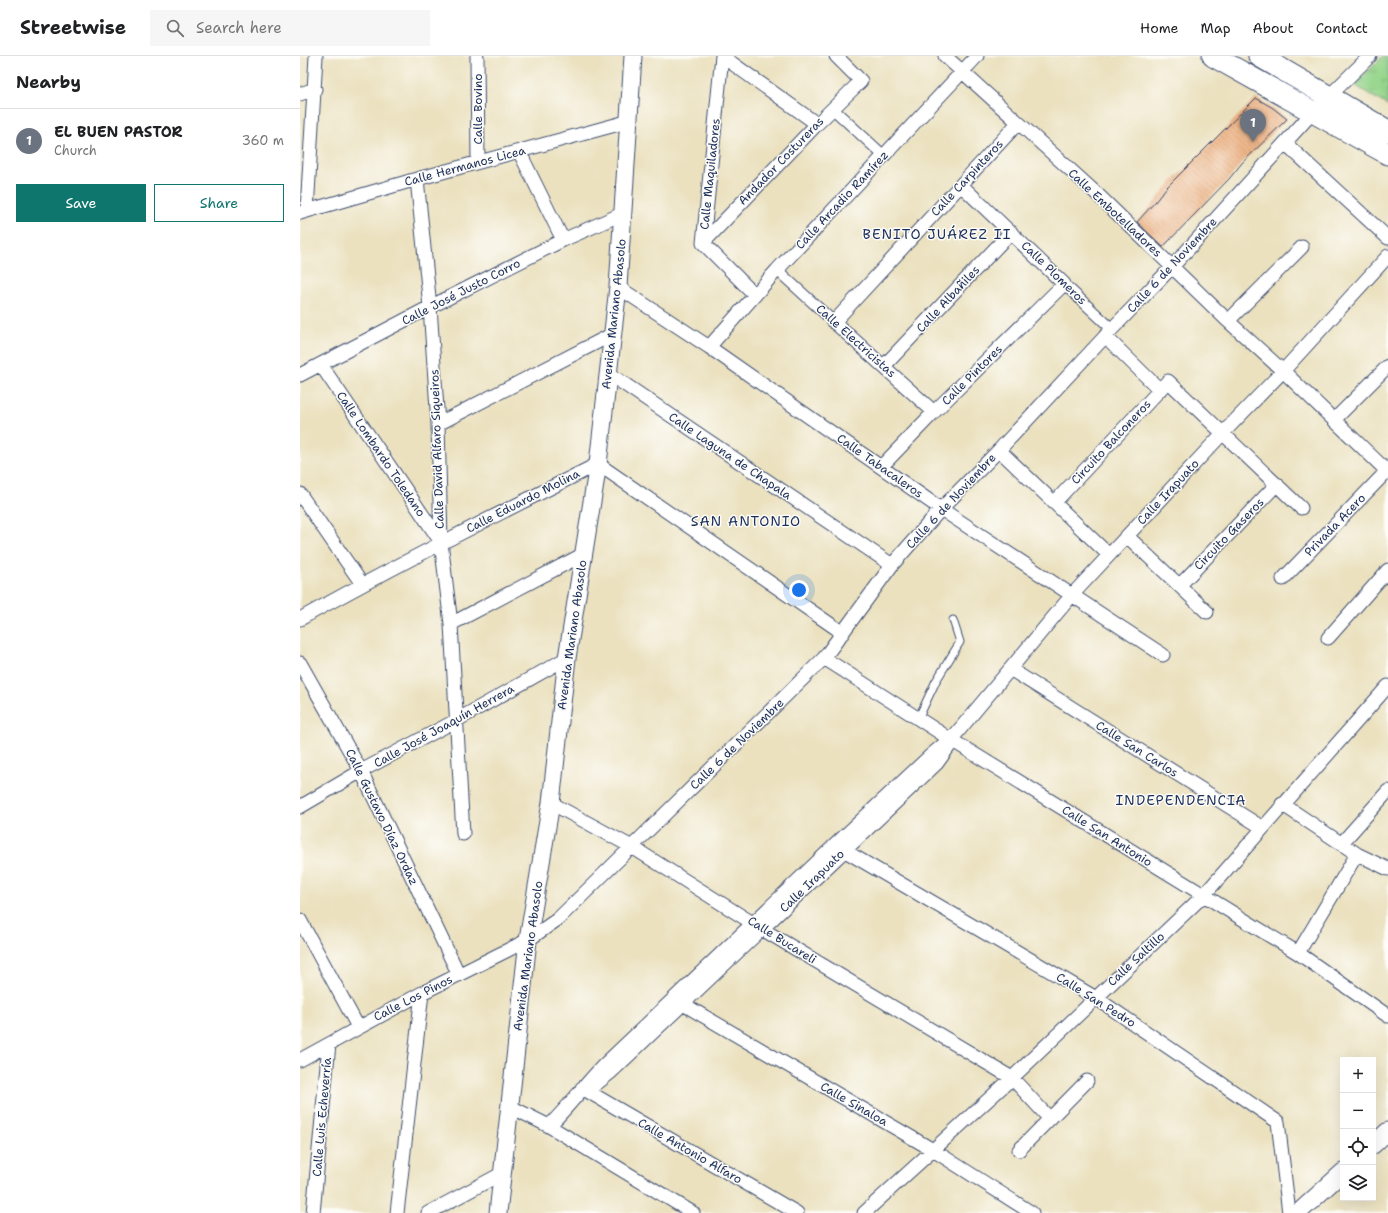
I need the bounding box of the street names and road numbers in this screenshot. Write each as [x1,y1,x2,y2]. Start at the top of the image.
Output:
street label: Calle Bovino [470,74,486,144]
street label: Andador Costureras [735,113,827,209]
street label: Calle Maquiladores [696,117,724,230]
street label: Calle Carpinteros [927,136,1007,220]
street label: Calle Hermanos Licea [403,142,528,190]
street label: Calle Arcadio Ramírez [792,147,892,253]
street label: Calle Embotelladores [1065,165,1165,261]
street label: Calle 6 de Noviembre [1124,214,1221,316]
street label: Avenida Mariano Abasolo [598,238,630,390]
street label: Calle Plomeros [1018,238,1090,308]
street label: Calle José Justo Corro [399,255,523,329]
street label: Calle Albañiles [913,262,983,336]
street label: Calle Electricistas [813,301,899,381]
street label: Calle Pintores [938,341,1006,409]
street label: Calle David Alfaro Siqueiros [426,369,448,529]
street label: Calle Lombardo Toledano [333,388,429,520]
street label: Circuito Balconeros [1068,396,1155,488]
street label: Calle Laguna de Chapala [665,409,795,503]
street label: Calle Tabacaleros [834,430,926,502]
street label: Calle 6 de Noviembre [903,450,1000,552]
street label: Calle Irapuato [1133,456,1203,528]
street label: Calle Eduardo Molina [463,465,583,537]
street label: Privada Acero [1301,490,1369,560]
street label: Circuito Gaseros [1190,494,1268,574]
street label: Avenida Mariano Abasolo [554,559,590,711]
street label: Calle José Joaquín Herrera [371,680,518,771]
street label: Calle 6 de Noviembre [687,695,788,793]
street label: Calle San Carlos [1093,717,1181,781]
street label: Calle Gustavo Díaz Ordaz [342,746,422,888]
street label: Calle San Antonio [1059,802,1155,870]
street label: Calle Irapuato [776,846,848,916]
street label: Avenida Mariano Abasolo [510,880,546,1032]
street label: Calle Bucareli [745,912,819,968]
street label: Calle Saltillo [1104,928,1168,990]
street label: Calle San Pedro [1053,969,1139,1031]
street label: Calle Los Pinos [371,971,455,1025]
street label: Calle Luis Echeverría [309,1056,335,1177]
street label: Calle Sinaloa [817,1078,891,1130]
street label: Calle Antonio Alfaro [635,1115,745,1187]

